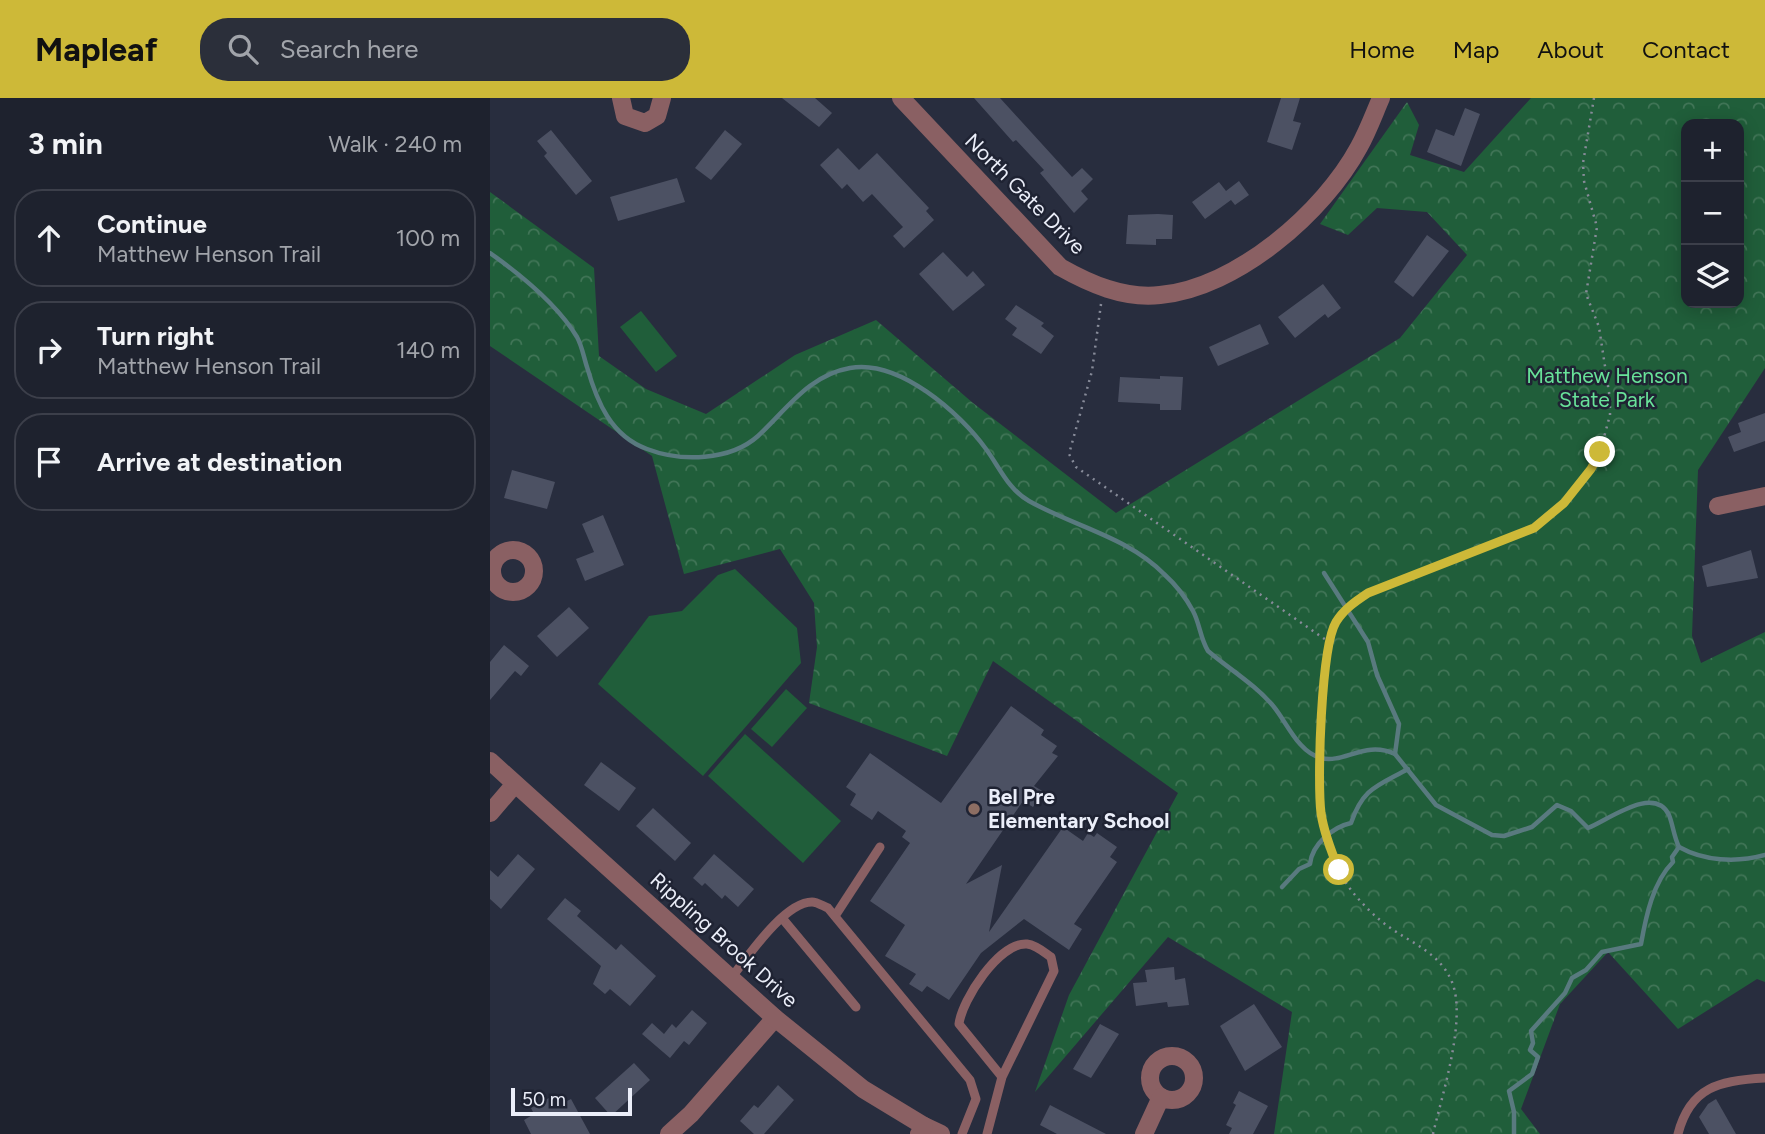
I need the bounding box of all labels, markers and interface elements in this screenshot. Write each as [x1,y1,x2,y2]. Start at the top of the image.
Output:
search box [200,18,690,81]
text: Mapleaf [35,30,158,69]
icon: search [224,30,262,68]
text: Search here [280,33,419,65]
text: Home [1349,35,1415,64]
text: Map [1453,35,1499,64]
text: About [1537,35,1604,64]
text: Contact [1642,35,1730,64]
map controls [1681,119,1744,308]
button: + [1681,119,1744,182]
text: 3 min [28,125,103,162]
street label: North Gate Drive [960,128,1091,259]
text: Walk · 240 m [329,130,462,158]
button: − [1681,182,1744,245]
text: Continue [97,208,207,240]
icon: ahead [30,219,68,257]
text: 100 m [396,224,460,252]
text: Matthew Henson Trail [97,240,321,268]
button: layers [1681,245,1744,308]
text: Turn right [97,320,214,352]
icon: right [30,331,68,369]
text: 140 m [396,336,460,364]
text: Matthew Henson Trail [97,352,321,380]
park label: Matthew Henson State Park [1526,363,1688,412]
route end [1584,436,1615,467]
icon: arrive [30,443,68,481]
text: Arrive at destination [97,446,342,478]
place label: Bel Pre Elementary School [988,784,1169,833]
marker: Bel Pre Elementary School [966,801,982,817]
route start [1323,854,1354,885]
street label: Rippling Brook Drive [645,867,803,1012]
scale bar [511,1085,632,1117]
text: 50 m [522,1088,566,1111]

